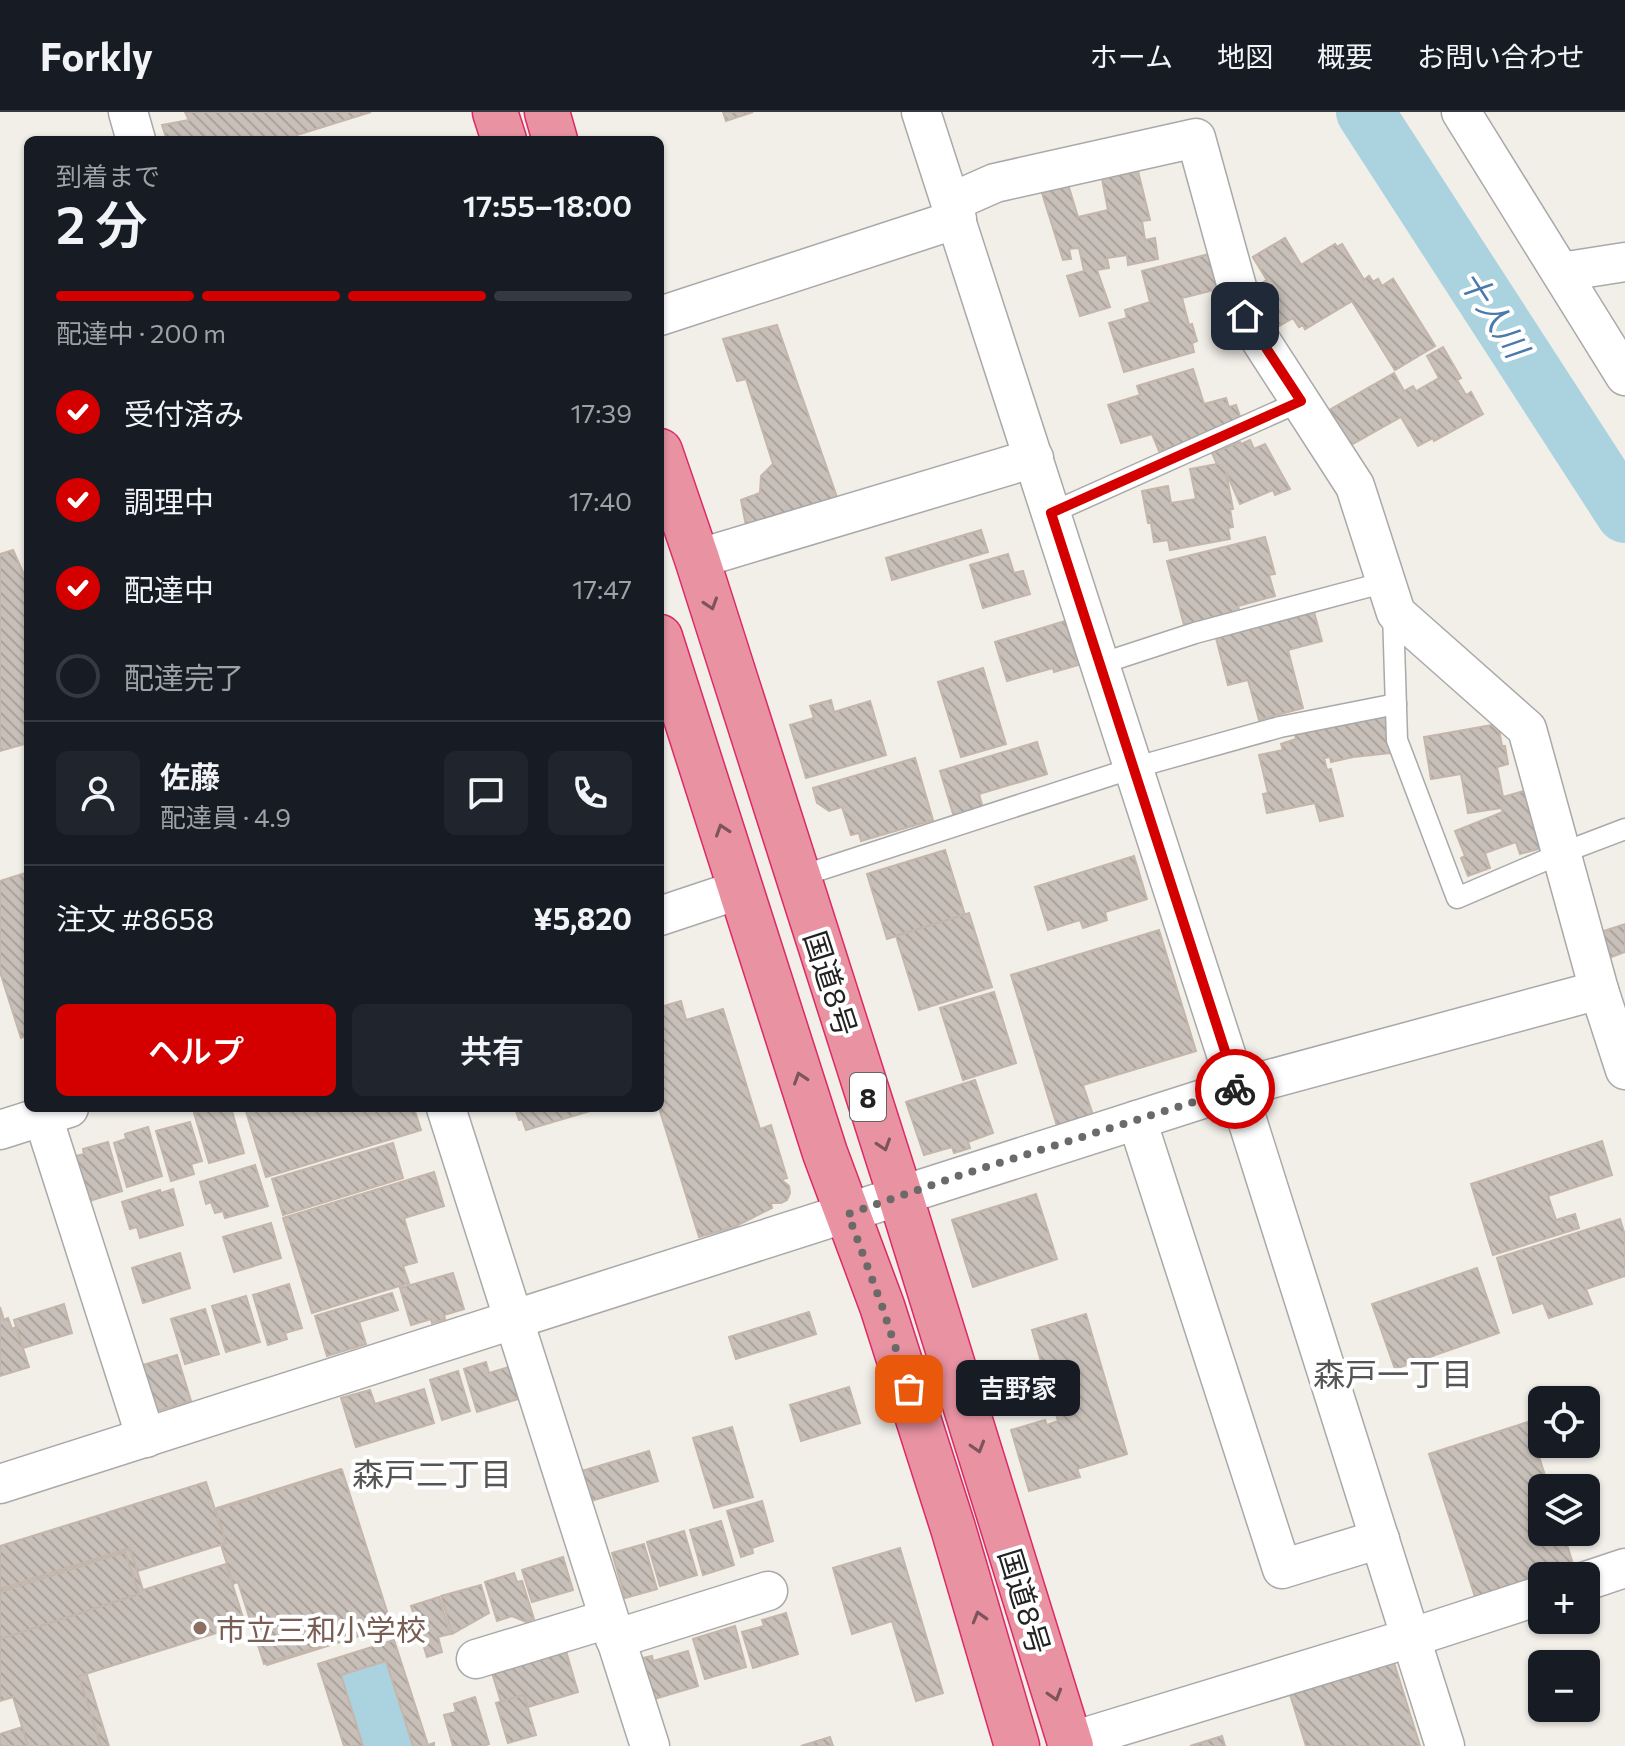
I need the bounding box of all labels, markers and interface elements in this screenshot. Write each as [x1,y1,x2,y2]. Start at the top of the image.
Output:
text: Forkly [40,32,153,79]
text: ホーム [1090,39,1173,73]
text: 地図 [1217,39,1273,73]
text: 概要 [1317,39,1373,73]
text: お問い合わせ [1417,39,1585,73]
text: 到着まで [56,160,160,191]
text: 17:55–18:00 [463,186,632,223]
text: 2 分 [56,191,147,255]
water label: 十人川 [1452,262,1540,367]
pin [1211,282,1279,350]
icon: home [1223,294,1267,338]
text: 配達中 · 200 m [56,317,226,348]
icon: check [56,390,100,434]
text: 受付済み [124,394,244,431]
text: 17:39 [570,397,632,428]
icon: check [56,478,100,522]
text: 調理中 [124,482,214,519]
text: 17:40 [568,485,632,516]
icon: check [56,566,100,610]
text: 配達中 [124,570,214,607]
text: 17:47 [572,573,632,604]
one-way arrow [702,597,718,611]
text: 配達完了 [124,658,244,695]
button: person [56,751,140,835]
button: chat [444,751,528,835]
button: phone [548,751,632,835]
text: 佐藤 [160,757,220,794]
text: 配達員 · 4.9 [160,801,291,832]
one-way arrow [716,824,732,838]
text: 注文 #8658 [56,899,214,936]
text: ¥5,820 [533,899,632,936]
street label: 国道8号 [798,926,866,1040]
button: ヘルプ [56,1004,336,1096]
button: 共有 [352,1004,632,1096]
courier [1195,1049,1275,1129]
icon: bike [1213,1067,1257,1111]
one-way arrow [794,1072,810,1086]
road number: 8 [850,1073,886,1121]
one-way arrow [875,1138,891,1152]
district label: 森戸一丁目 [1313,1353,1473,1393]
pin [875,1355,943,1423]
callout: 吉野家 [957,1361,1081,1417]
icon: bag [887,1367,931,1411]
text: 吉野家 [979,1372,1057,1403]
map controls [1528,1386,1600,1722]
button: locate [1528,1386,1600,1458]
one-way arrow [969,1440,985,1454]
district label: 森戸二丁目 [352,1453,512,1493]
button: layers [1528,1474,1600,1546]
street label: 国道8号 [992,1544,1060,1658]
button: + [1528,1562,1600,1634]
place label: 市立三和小学校 [216,1610,426,1647]
one-way arrow [972,1611,988,1625]
marker: 市立三和小学校 [191,1619,209,1637]
button: − [1528,1650,1600,1722]
one-way arrow [1046,1688,1062,1702]

